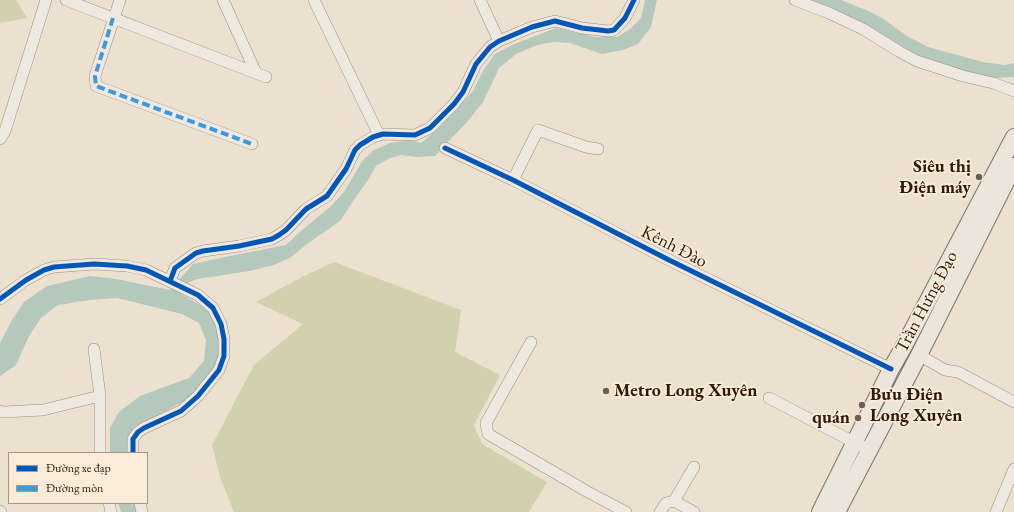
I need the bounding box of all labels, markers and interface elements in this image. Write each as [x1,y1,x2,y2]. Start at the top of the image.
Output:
place label: Siêu thị Điện máy [899,156,971,198]
marker: Siêu thị Điện máy [974,172,984,182]
street label: Kênh Đào [637,221,711,273]
street label: Trần Hưng Đạo [891,248,963,356]
place label: Metro Long Xuyên [614,380,757,402]
place label: Bưu Điện Long Xuyên [870,384,962,426]
marker: Metro Long Xuyên [601,386,611,396]
marker: Bưu Điện Long Xuyên [857,400,867,410]
place label: quán [812,407,850,429]
marker: quán [853,413,863,423]
legend [8,452,148,504]
text: Đường xe đạp [46,460,111,476]
text: Đường mòn [46,480,103,496]

